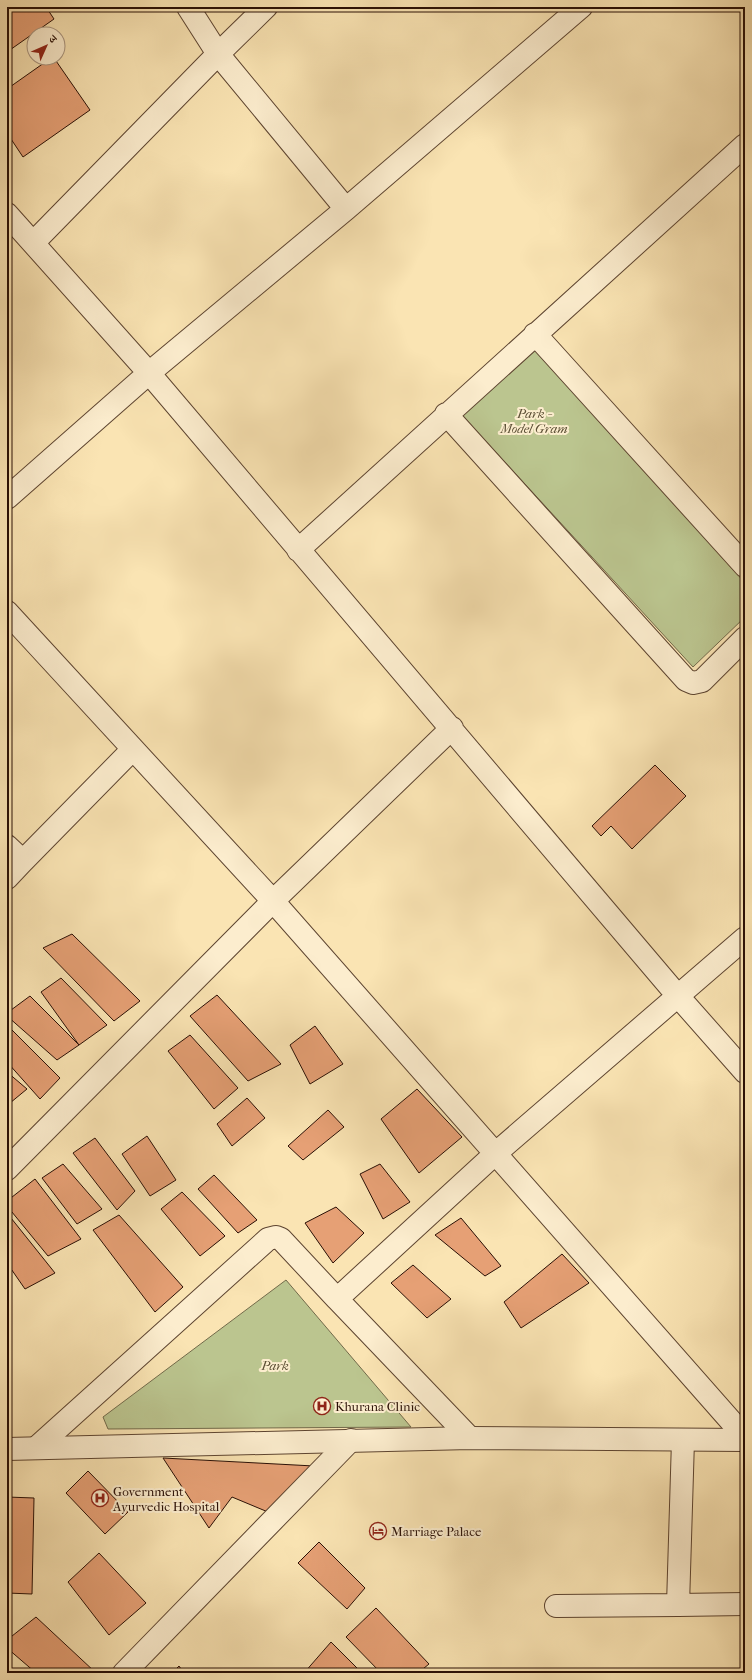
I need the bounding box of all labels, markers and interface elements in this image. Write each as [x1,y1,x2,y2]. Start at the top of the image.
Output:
north arrow [26,26,66,66]
text: उ [45,32,60,47]
park label: Park - Model Gram [499,406,568,436]
park label: Park [260,1358,289,1373]
hospital icon: Khurana Clinic [312,1396,332,1416]
place label: Khurana Clinic [335,1399,420,1414]
place label: Government Ayurvedic Hospital [112,1484,220,1514]
hospital icon: Government Ayurvedic Hospital [90,1488,110,1508]
hotel icon: Marriage Palace [368,1521,388,1541]
place label: Marriage Palace [391,1524,482,1539]

